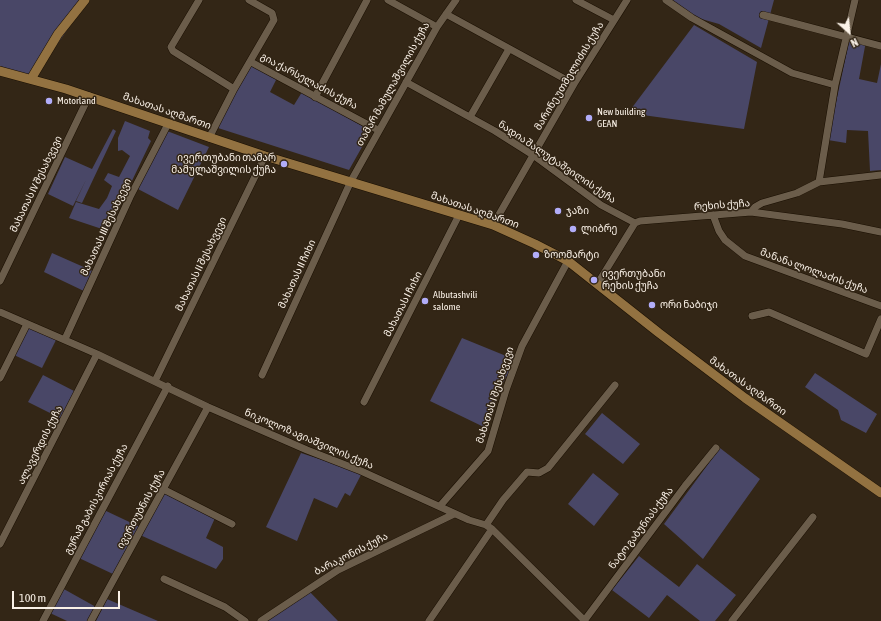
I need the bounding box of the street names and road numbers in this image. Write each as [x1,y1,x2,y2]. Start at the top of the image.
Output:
street label: თამარ მამულაშვილის ქუჩა [354,20,432,148]
street label: მარინე უთმელიძის ქუჩა [532,20,606,132]
street label: გია ქარსელაძის ქუჩა [258,50,360,112]
street label: მახათას აღმართი [121,90,213,132]
street label: ნადია შალუტაშვილის ქუჩა [496,118,618,206]
street label: მახათას IV შესახვევი [7,134,65,234]
street label: მახათას III შესახვევი [78,176,134,278]
street label: მახათას აღმართი [429,189,521,231]
street label: რეხის ქუჩა [694,197,750,213]
street label: მახათას II შესახვევი [173,215,229,313]
street label: მახათას II ჩიხი [276,238,318,310]
street label: მანანა ლოლაძის ქუჩა [758,246,870,296]
street label: მახათას I ჩიხი [381,269,425,339]
street label: მახათას I შესახვევი [474,345,516,445]
street label: მახათას აღმართი [707,354,789,418]
street label: ალავერდის ქუჩა [15,404,65,486]
street label: ნიკოლოზ აგიაშვილის ქუჩა [243,406,375,472]
street label: გურამ გაბისკირიას ქუჩა [62,442,130,556]
street label: ივერთუბნის ქუჩა [114,467,168,551]
street label: ნატო გაბუნიას ქუჩა [606,485,676,571]
street label: ბარაკონის ქუჩა [312,530,390,578]

